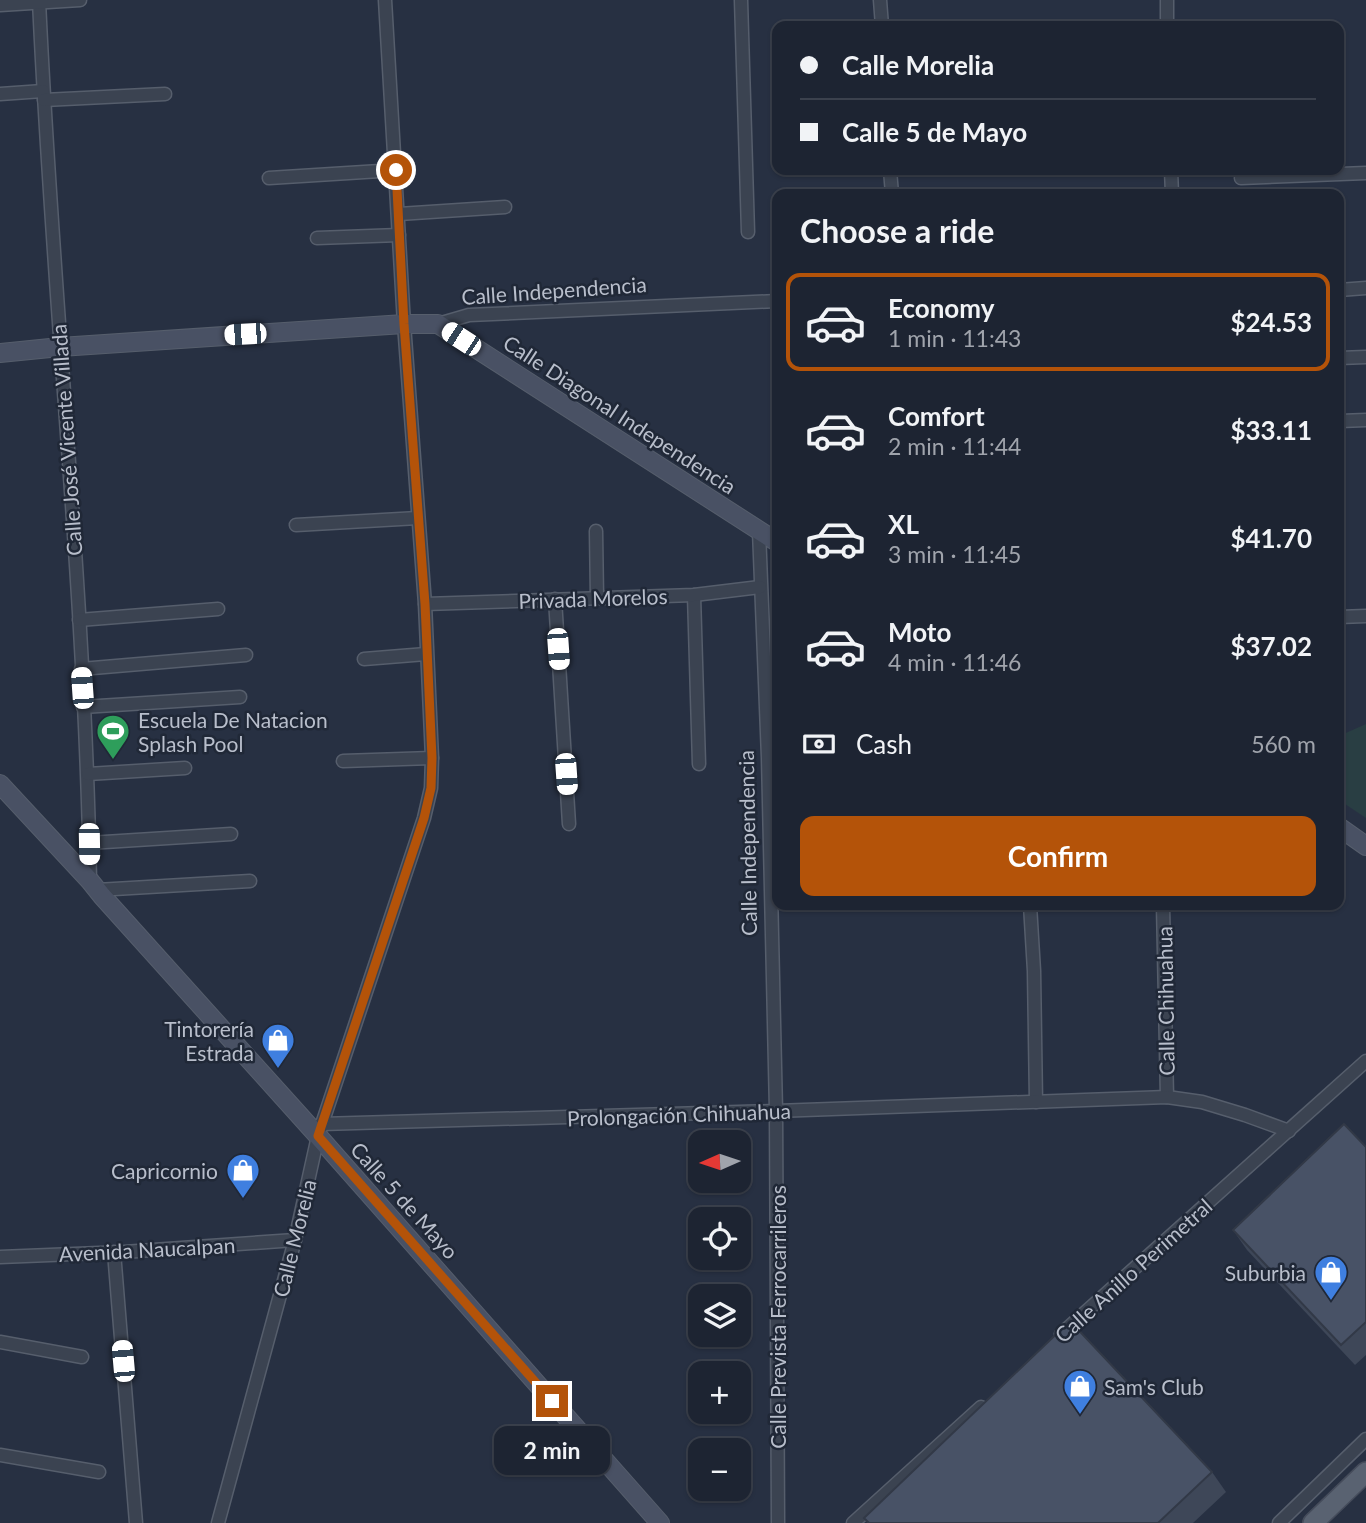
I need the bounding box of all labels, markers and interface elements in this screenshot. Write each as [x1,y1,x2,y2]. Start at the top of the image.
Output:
text: Calle Morelia [842,49,994,81]
text: Calle 5 de Mayo [842,116,1027,148]
route start [380,154,412,186]
text: Choose a ride [800,211,994,250]
street label: Calle Independencia [460,271,648,309]
icon: car [804,291,867,354]
text: Economy [888,292,994,324]
text: $24.53 [1230,306,1312,338]
car [438,319,485,359]
car [224,322,267,346]
street label: Calle José Vicente Villada [45,323,87,557]
text: 1 min · 11:43 [888,324,1021,352]
street label: Calle Diagonal Independencia [499,329,741,499]
icon: car [804,399,867,462]
text: Comfort [888,400,985,432]
text: $33.11 [1230,414,1312,446]
text: 2 min · 11:44 [888,432,1021,460]
icon: car [804,507,867,570]
text: XL [888,508,919,540]
text: $41.70 [1230,522,1312,554]
text: 3 min · 11:45 [888,540,1021,568]
street label: Privada Morelos [518,583,668,613]
icon: car [804,615,867,678]
text: Moto [888,616,951,648]
car [547,627,570,671]
text: $37.02 [1230,630,1312,662]
text: 4 min · 11:46 [888,648,1021,676]
car [71,666,94,710]
place label: Escuela De Natacion Splash Pool [138,707,328,756]
sports icon: Escuela De Natacion Splash Pool [94,712,132,761]
icon: cash [800,725,838,763]
text: Cash [856,728,912,760]
text: 560 m [1251,730,1316,758]
street label: Calle Independencia [733,750,761,936]
car [555,752,578,796]
button: Confirm [800,816,1316,896]
car [79,823,100,865]
street label: Calle Chihuahua [1151,926,1179,1076]
place label: Tintorería Estrada [164,1016,254,1065]
shop icon: Tintorería Estrada [259,1021,297,1070]
street label: Prolongación Chihuahua [567,1098,791,1130]
north arrow [688,1130,751,1194]
map controls [688,1130,751,1501]
street label: Calle 5 de Mayo [346,1136,464,1264]
shop icon: Capricornio [224,1151,262,1200]
place label: Capricornio [111,1158,218,1183]
street label: Calle Morelia [267,1176,321,1300]
street label: Calle Prevista Ferrocarrileros [765,1185,790,1449]
street label: Calle Anillo Perimetral [1049,1193,1217,1347]
button: locate [688,1207,751,1270]
street label: Avenida Naucalpan [58,1232,236,1266]
shop icon: Suburbia [1312,1253,1350,1302]
place label: Suburbia [1225,1260,1306,1285]
button: layers [688,1284,751,1347]
car [111,1339,136,1383]
button: + [688,1361,751,1424]
shop icon: Sam's Club [1061,1367,1099,1416]
place label: Sam's Club [1104,1374,1204,1399]
route end [536,1385,568,1417]
callout: 2 min [494,1426,610,1474]
text: 2 min [523,1436,581,1464]
button: − [688,1438,751,1501]

